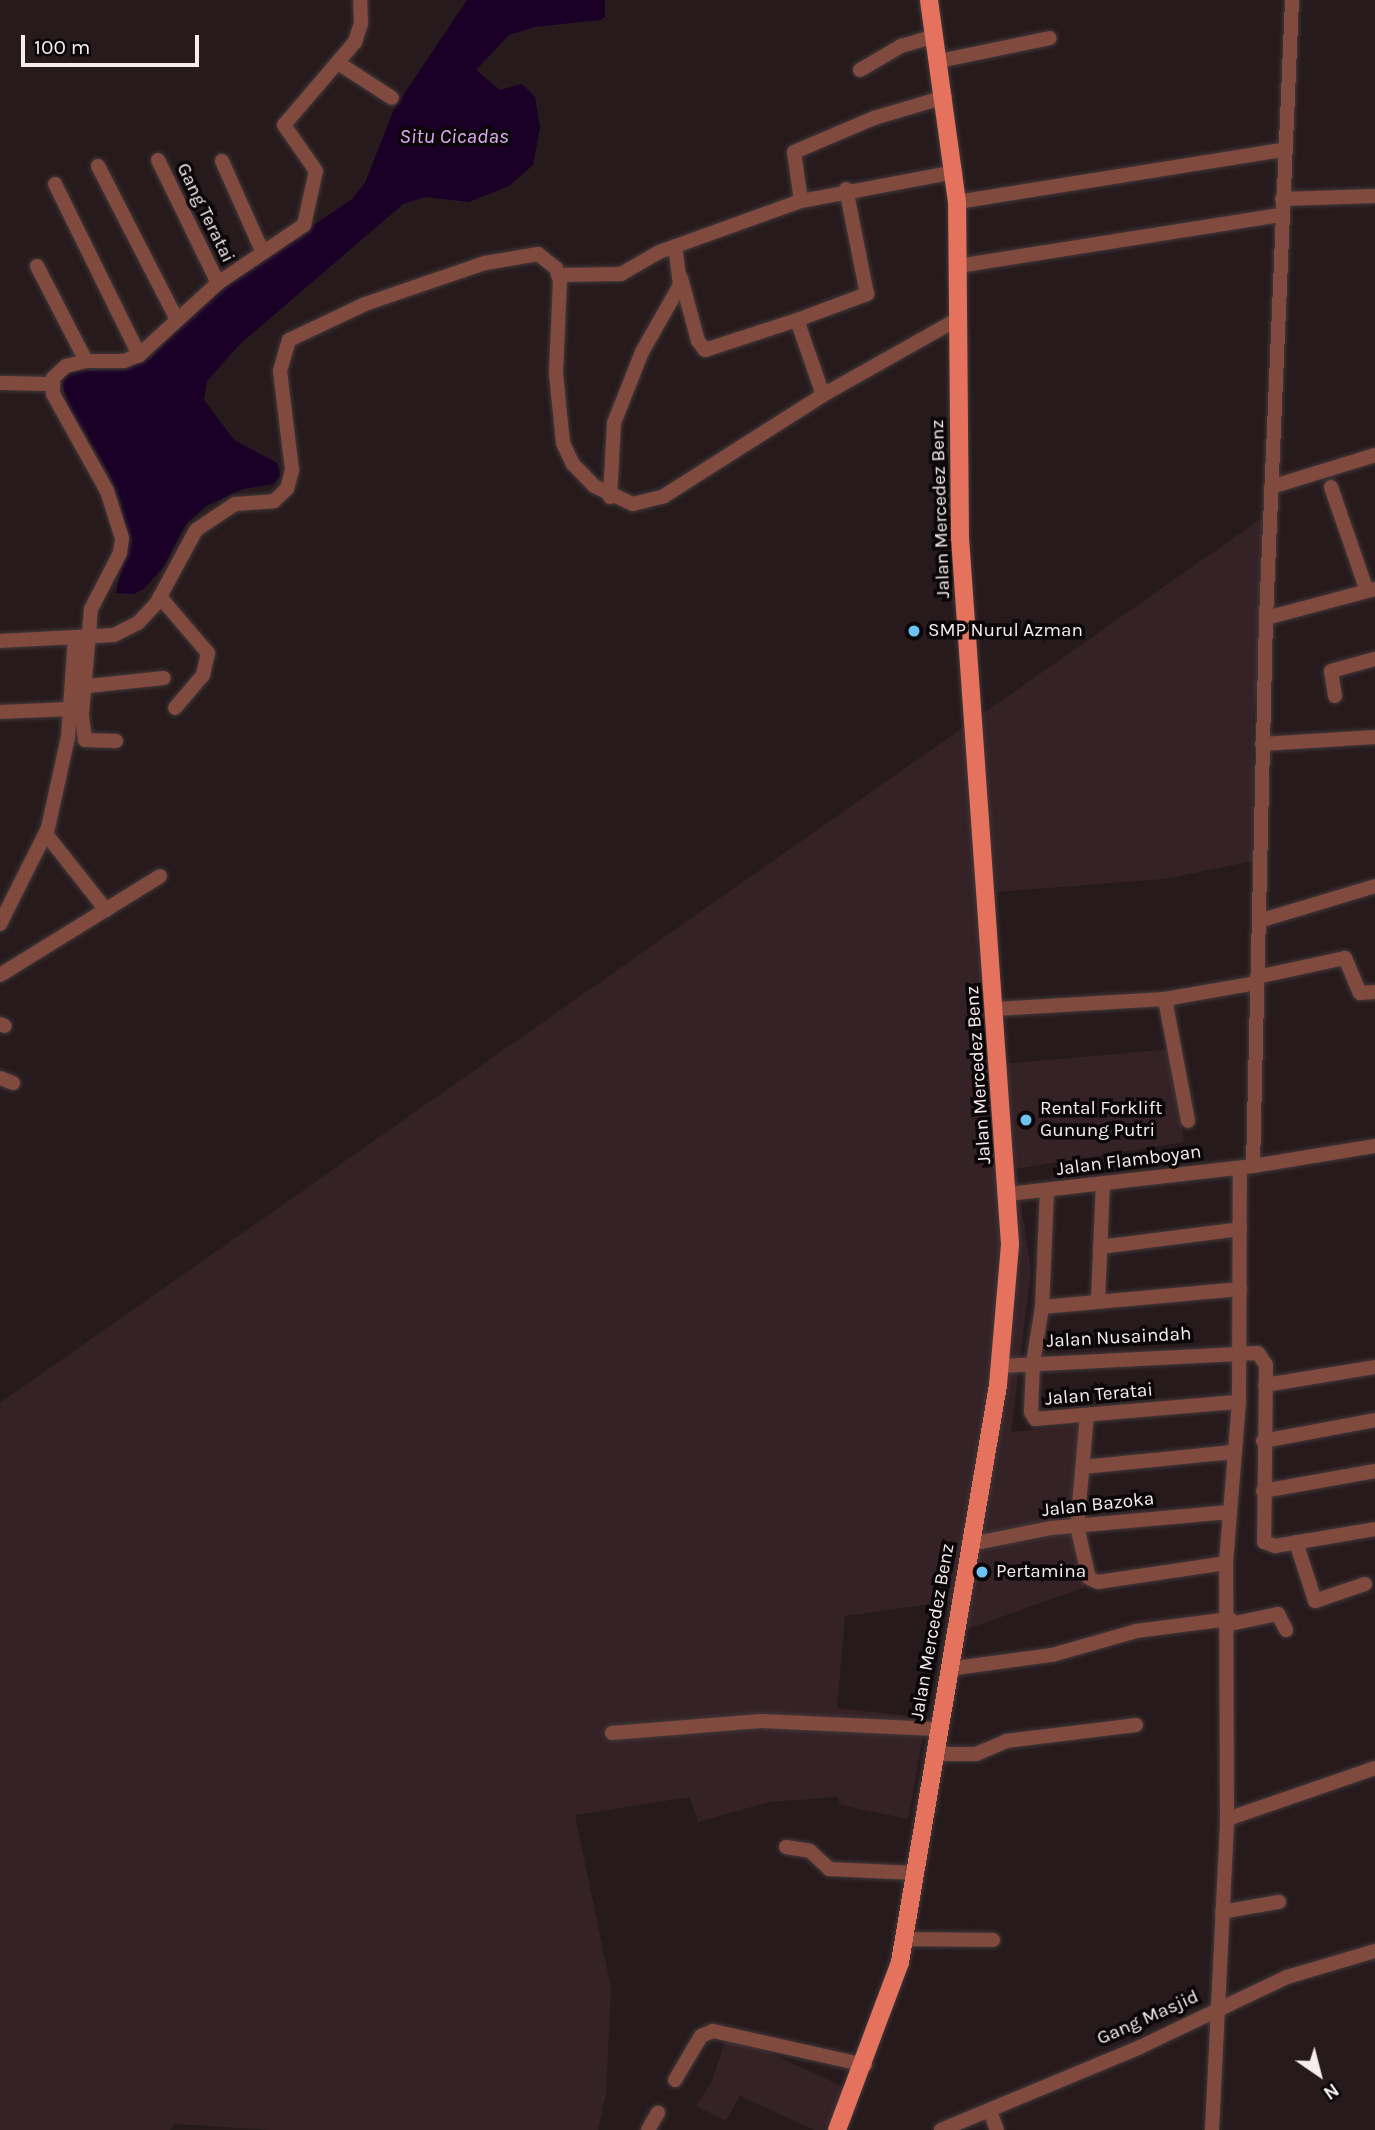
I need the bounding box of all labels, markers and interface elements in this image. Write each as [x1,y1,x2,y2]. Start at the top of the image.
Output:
scale bar [24,21,203,65]
text: 100 m [34,35,91,59]
water label: Situ Cicadas [399,123,509,149]
street label: Gang Teratai [171,160,239,266]
street label: Jalan Mercedez Benz [926,419,956,599]
place label: SMP Nurul Azman [928,620,1083,642]
marker: SMP Nurul Azman [906,623,922,639]
street label: Jalan Mercedez Benz [961,985,997,1165]
place label: Rental Forklift Gunung Putri [1040,1098,1162,1142]
marker: Rental Forklift Gunung Putri [1018,1112,1034,1128]
street label: Jalan Flamboyan [1055,1141,1203,1181]
street label: Jalan Nusaindah [1046,1323,1192,1353]
street label: Jalan Teratai [1044,1379,1154,1411]
street label: Jalan Bazoka [1041,1488,1155,1522]
street label: Jalan Mercedez Benz [906,1542,960,1722]
place label: Pertamina [996,1561,1086,1583]
marker: Pertamina [974,1564,990,1580]
street label: Gang Masjid [1094,1985,1202,2051]
north arrow [1284,2039,1354,2109]
text: N [1319,2078,1343,2104]

